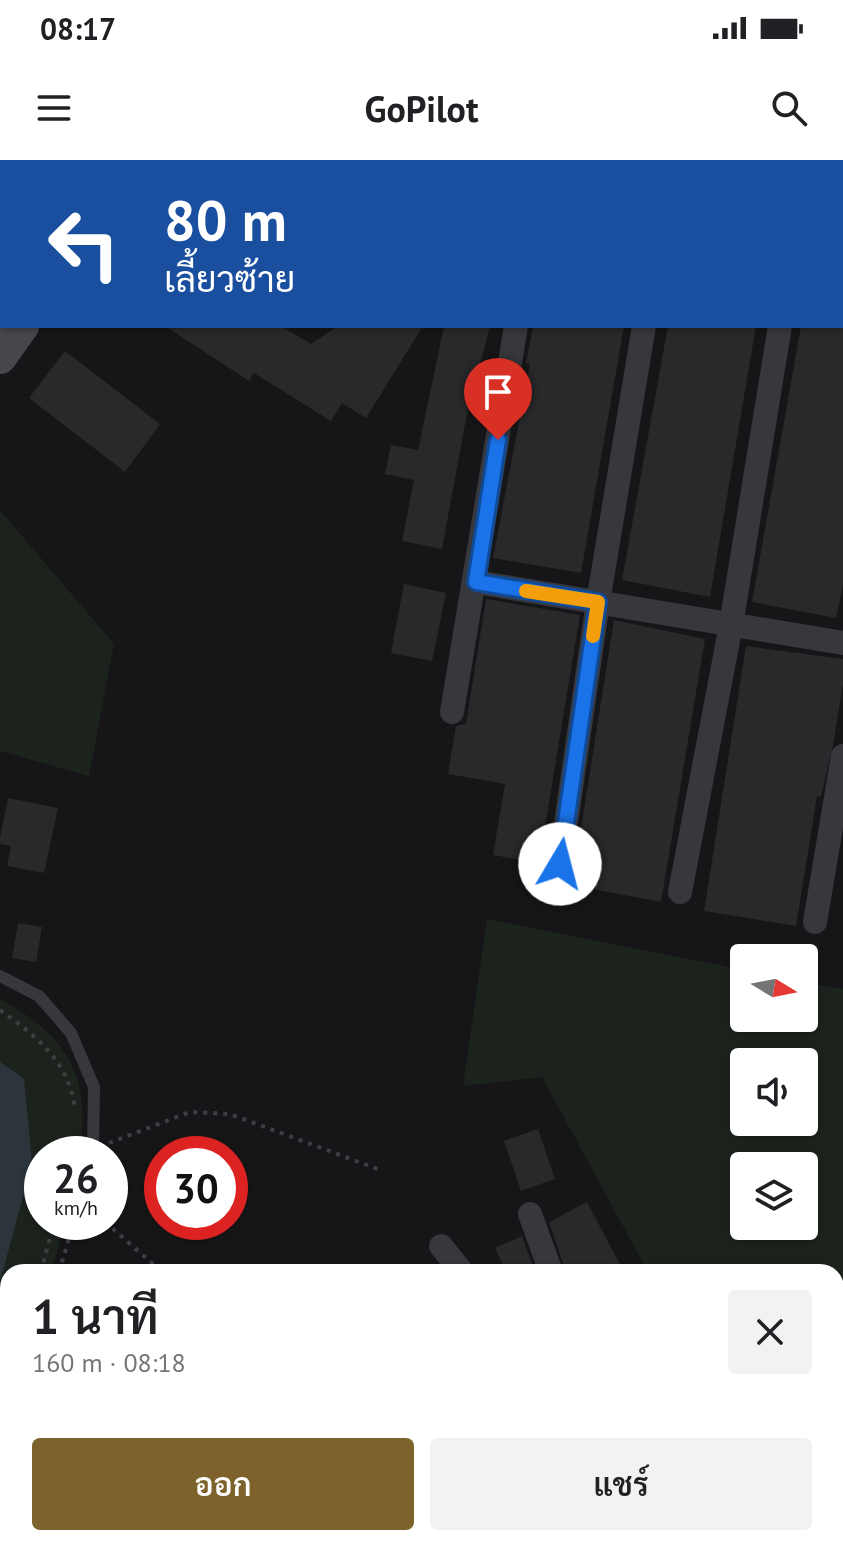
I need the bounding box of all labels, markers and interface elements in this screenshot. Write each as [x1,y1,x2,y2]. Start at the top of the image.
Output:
text: 08:17 [40,9,116,48]
text: GoPilot [364,85,479,132]
icon: menu [32,86,76,130]
icon: search [767,86,811,130]
text: 80 m [164,184,287,256]
icon: left [32,192,136,296]
text: เลี้ยวซ้าย [164,255,295,302]
pin [464,358,532,440]
icon: arrive [476,370,520,414]
position arrow [518,822,602,906]
north arrow [730,944,818,1032]
map controls [730,944,818,1240]
button: sound [730,1048,818,1136]
speed limit sign: 30 [144,1136,248,1240]
text: 26 [53,1152,99,1204]
button: layers [730,1152,818,1240]
text: km/h [54,1195,98,1221]
text: 1 นาที [32,1285,159,1347]
button: close [728,1290,812,1374]
text: 160 m · 08:18 [32,1346,186,1379]
button: ออก [32,1438,414,1530]
button: แชร์ [430,1438,812,1530]

